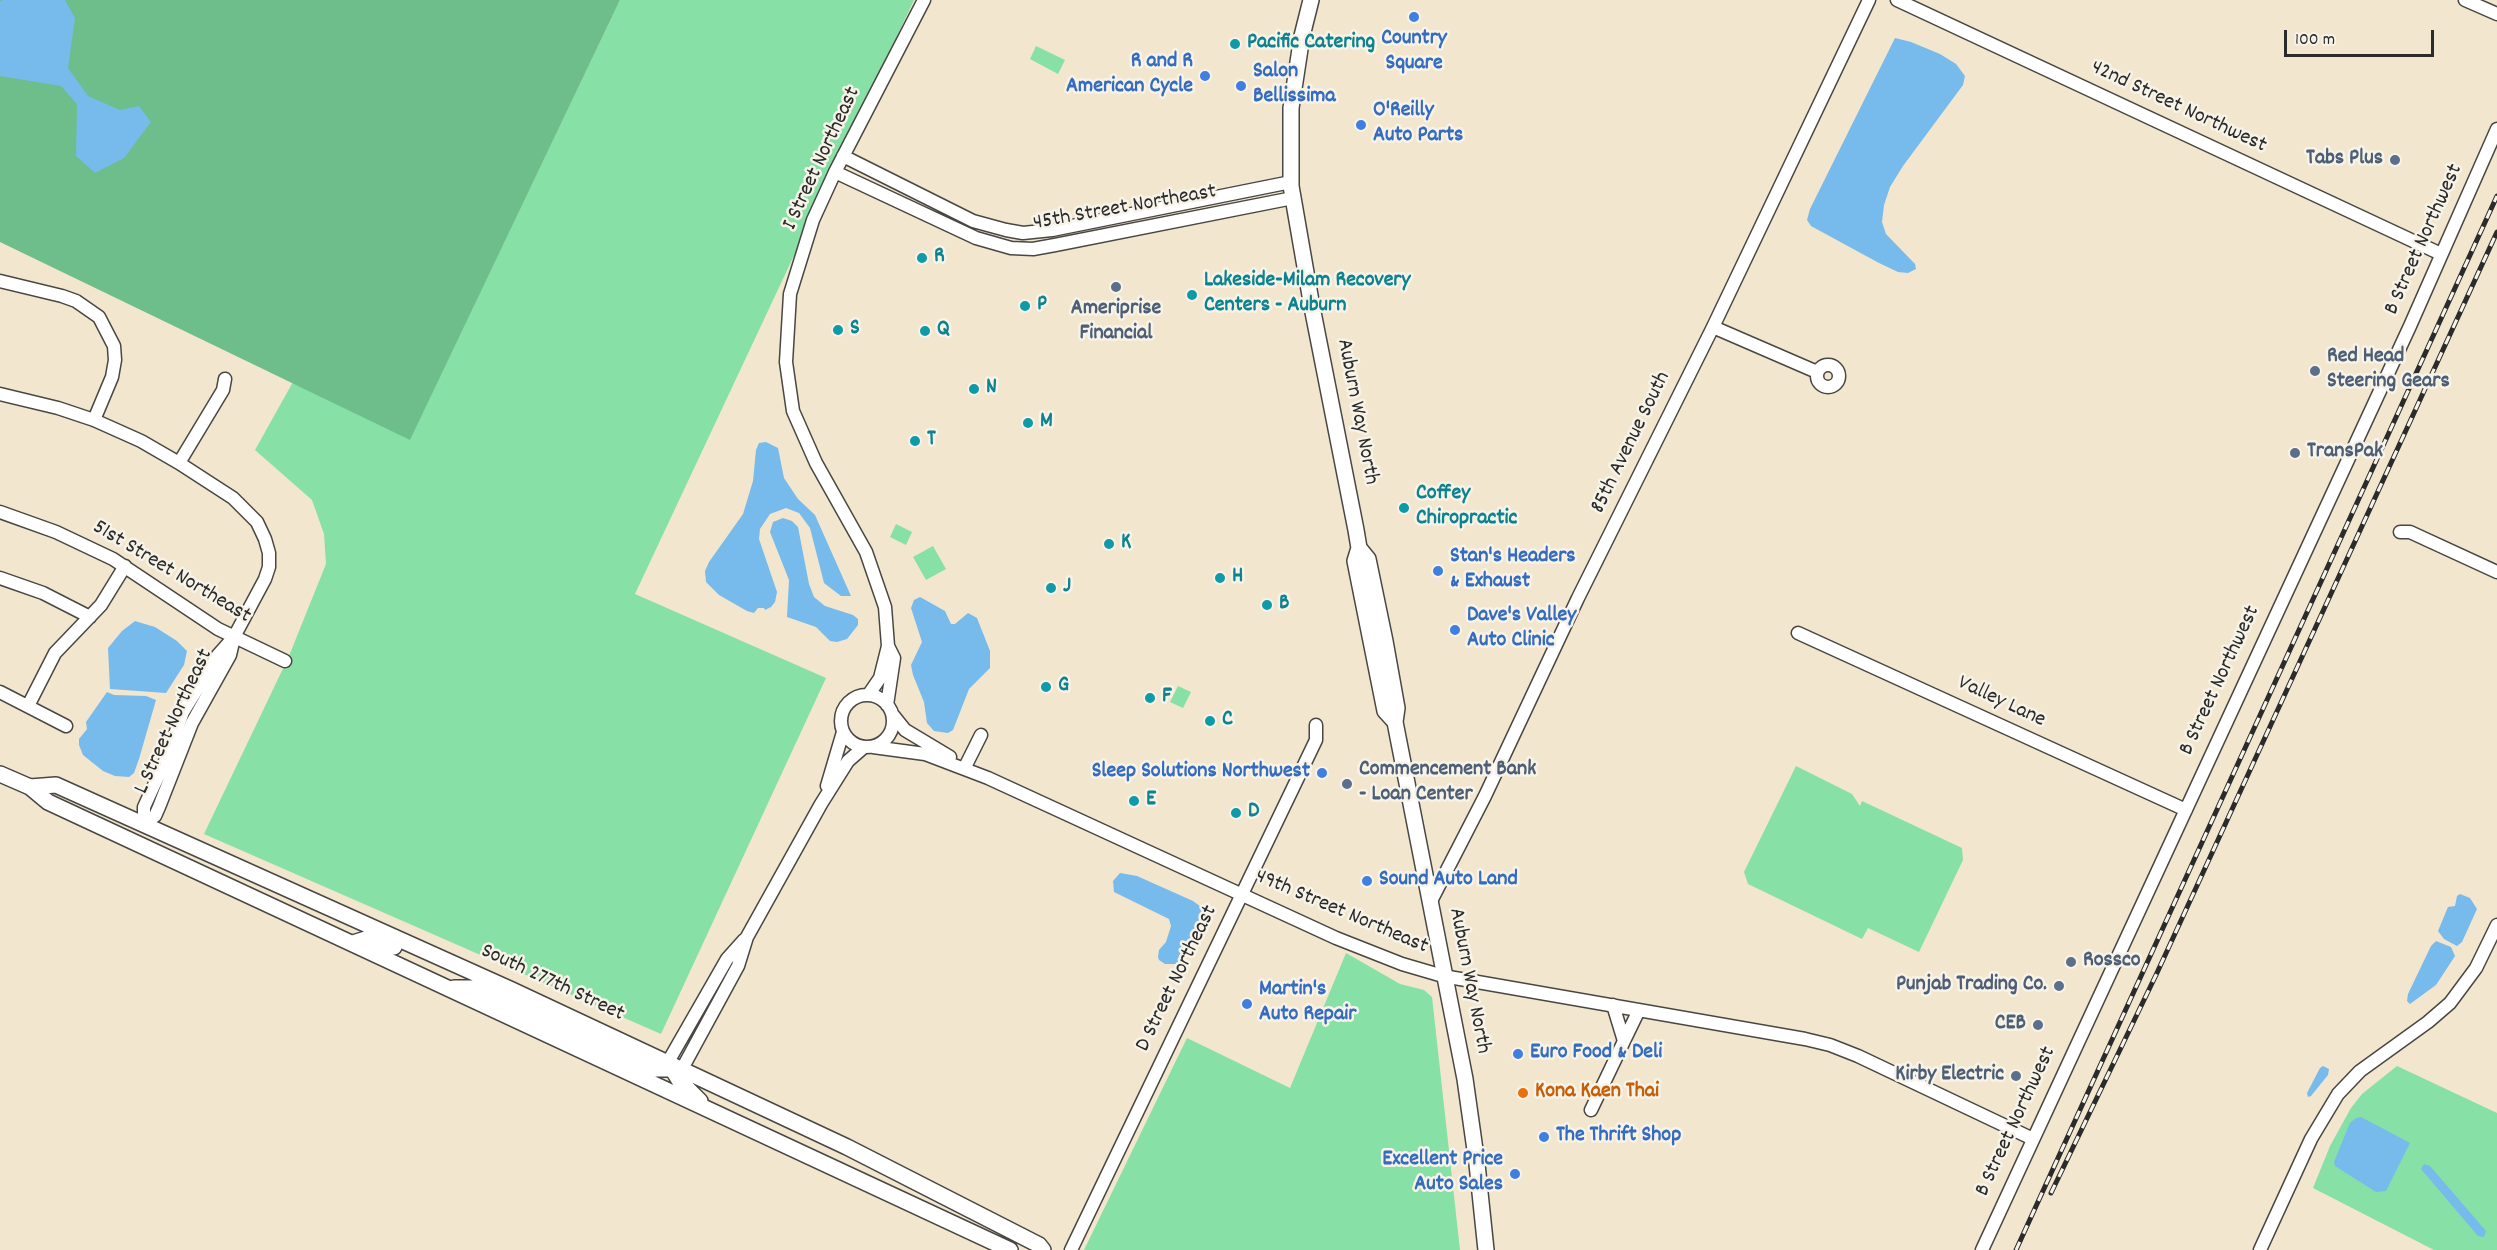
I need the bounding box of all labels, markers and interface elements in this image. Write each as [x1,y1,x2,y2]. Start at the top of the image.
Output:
marker: Country Square [1407,10,1421,24]
scale bar [2287,18,2437,56]
place label: Country Square [1381,27,1447,78]
text: 100 m [2295,28,2335,53]
place label: Pacific Catering [1247,31,1375,57]
marker: Pacific Catering [1228,37,1242,51]
place label: R and R American Cycle [1066,50,1193,101]
street label: 42nd Street Northwest [2086,56,2270,160]
place label: Salon Bellissima [1253,60,1336,112]
marker: R and R American Cycle [1198,69,1212,83]
marker: Salon Bellissima [1234,79,1248,93]
street label: I Street Northeast [778,83,868,235]
place label: O'Reilly Auto Parts [1373,99,1463,150]
marker: O'Reilly Auto Parts [1354,118,1368,132]
place label: Tabs Plus [2306,147,2383,173]
marker: Tabs Plus [2388,153,2402,167]
street label: B Street Northwest [2380,161,2470,319]
street label: 45th Street Northeast [1031,180,1219,238]
place label: R [934,245,945,271]
marker: R [915,251,929,265]
place label: Lakeside-Milam Recovery Centers - Auburn [1204,269,1410,320]
marker: Ameriprise Financial [1109,280,1123,294]
marker: Lakeside-Milam Recovery Centers - Auburn [1185,288,1199,302]
place label: P [1037,293,1047,319]
place label: Ameriprise Financial [1071,297,1161,348]
marker: P [1018,299,1032,313]
place label: S [850,317,860,343]
place label: Q [937,318,950,344]
marker: S [831,323,845,337]
marker: Q [918,324,932,338]
street label: Auburn Way North [1329,337,1383,487]
place label: Red Head Steering Gears [2327,345,2450,396]
marker: Red Head Steering Gears [2308,364,2322,378]
street label: 85th Avenue South [1586,368,1678,518]
place label: N [986,376,997,402]
marker: N [967,382,981,396]
place label: M [1040,410,1053,436]
marker: M [1021,416,1035,430]
place label: T [927,428,936,454]
marker: T [908,434,922,448]
place label: TransPak [2307,440,2383,466]
marker: TransPak [2288,446,2302,460]
place label: Coffey Chiropractic [1416,482,1517,534]
marker: Coffey Chiropractic [1397,501,1411,515]
street label: 51st Street Northeast [87,515,255,631]
place label: K [1121,531,1131,557]
marker: K [1102,537,1116,551]
place label: Stan's Headers & Exhaust [1450,545,1576,596]
marker: Stan's Headers & Exhaust [1431,564,1445,578]
place label: H [1232,565,1243,591]
marker: H [1213,571,1227,585]
place label: J [1063,575,1071,601]
marker: J [1044,581,1058,595]
place label: B [1279,592,1289,618]
marker: B [1260,598,1274,612]
street label: B Street Northwest [2175,602,2267,760]
place label: Dave's Valley Auto Clinic [1467,604,1576,656]
marker: Dave's Valley Auto Clinic [1448,623,1462,637]
street label: L Street Northeast [130,645,220,799]
street label: Valley Lane [1953,671,2049,735]
place label: G [1058,674,1069,700]
marker: G [1039,680,1053,694]
place label: F [1162,685,1172,711]
marker: F [1143,691,1157,705]
place label: C [1222,708,1233,734]
marker: C [1203,714,1217,728]
place label: Commencement Bank - Loan Center [1359,758,1536,810]
place label: Sleep Solutions Northwest [1092,760,1310,786]
marker: Sleep Solutions Northwest [1315,766,1329,780]
marker: Commencement Bank - Loan Center [1340,777,1354,791]
place label: E [1146,788,1156,814]
marker: E [1127,794,1141,808]
place label: D [1248,800,1259,826]
marker: D [1229,806,1243,820]
street label: 49th Street Northeast [1251,865,1431,961]
place label: Sound Auto Land [1379,868,1518,894]
marker: Sound Auto Land [1360,874,1374,888]
street label: D Street Northeast [1131,902,1225,1056]
street label: Auburn Way North [1441,906,1495,1056]
street label: South 277th Street [476,939,628,1029]
place label: Rossco [2083,949,2141,975]
marker: Rossco [2064,955,2078,969]
place label: Punjab Trading Co. [1896,973,2047,999]
place label: Martin's Auto Repair [1259,978,1356,1030]
marker: Punjab Trading Co. [2052,979,2066,993]
marker: Martin's Auto Repair [1240,997,1254,1011]
place label: CEB [1995,1012,2026,1038]
marker: CEB [2031,1018,2045,1032]
place label: Euro Food & Deli [1530,1041,1662,1067]
street label: B Street Northwest [1971,1043,2063,1201]
marker: Euro Food & Deli [1511,1047,1525,1061]
place label: Kirby Electric [1895,1063,2004,1089]
marker: Kirby Electric [2009,1069,2023,1083]
place label: Kona Kaen Thai [1535,1080,1659,1106]
marker: Kona Kaen Thai [1516,1086,1530,1100]
place label: The Thrift Shop [1556,1124,1681,1150]
marker: The Thrift Shop [1537,1130,1551,1144]
place label: Excellent Price Auto Sales [1382,1148,1503,1200]
marker: Excellent Price Auto Sales [1508,1167,1522,1181]

